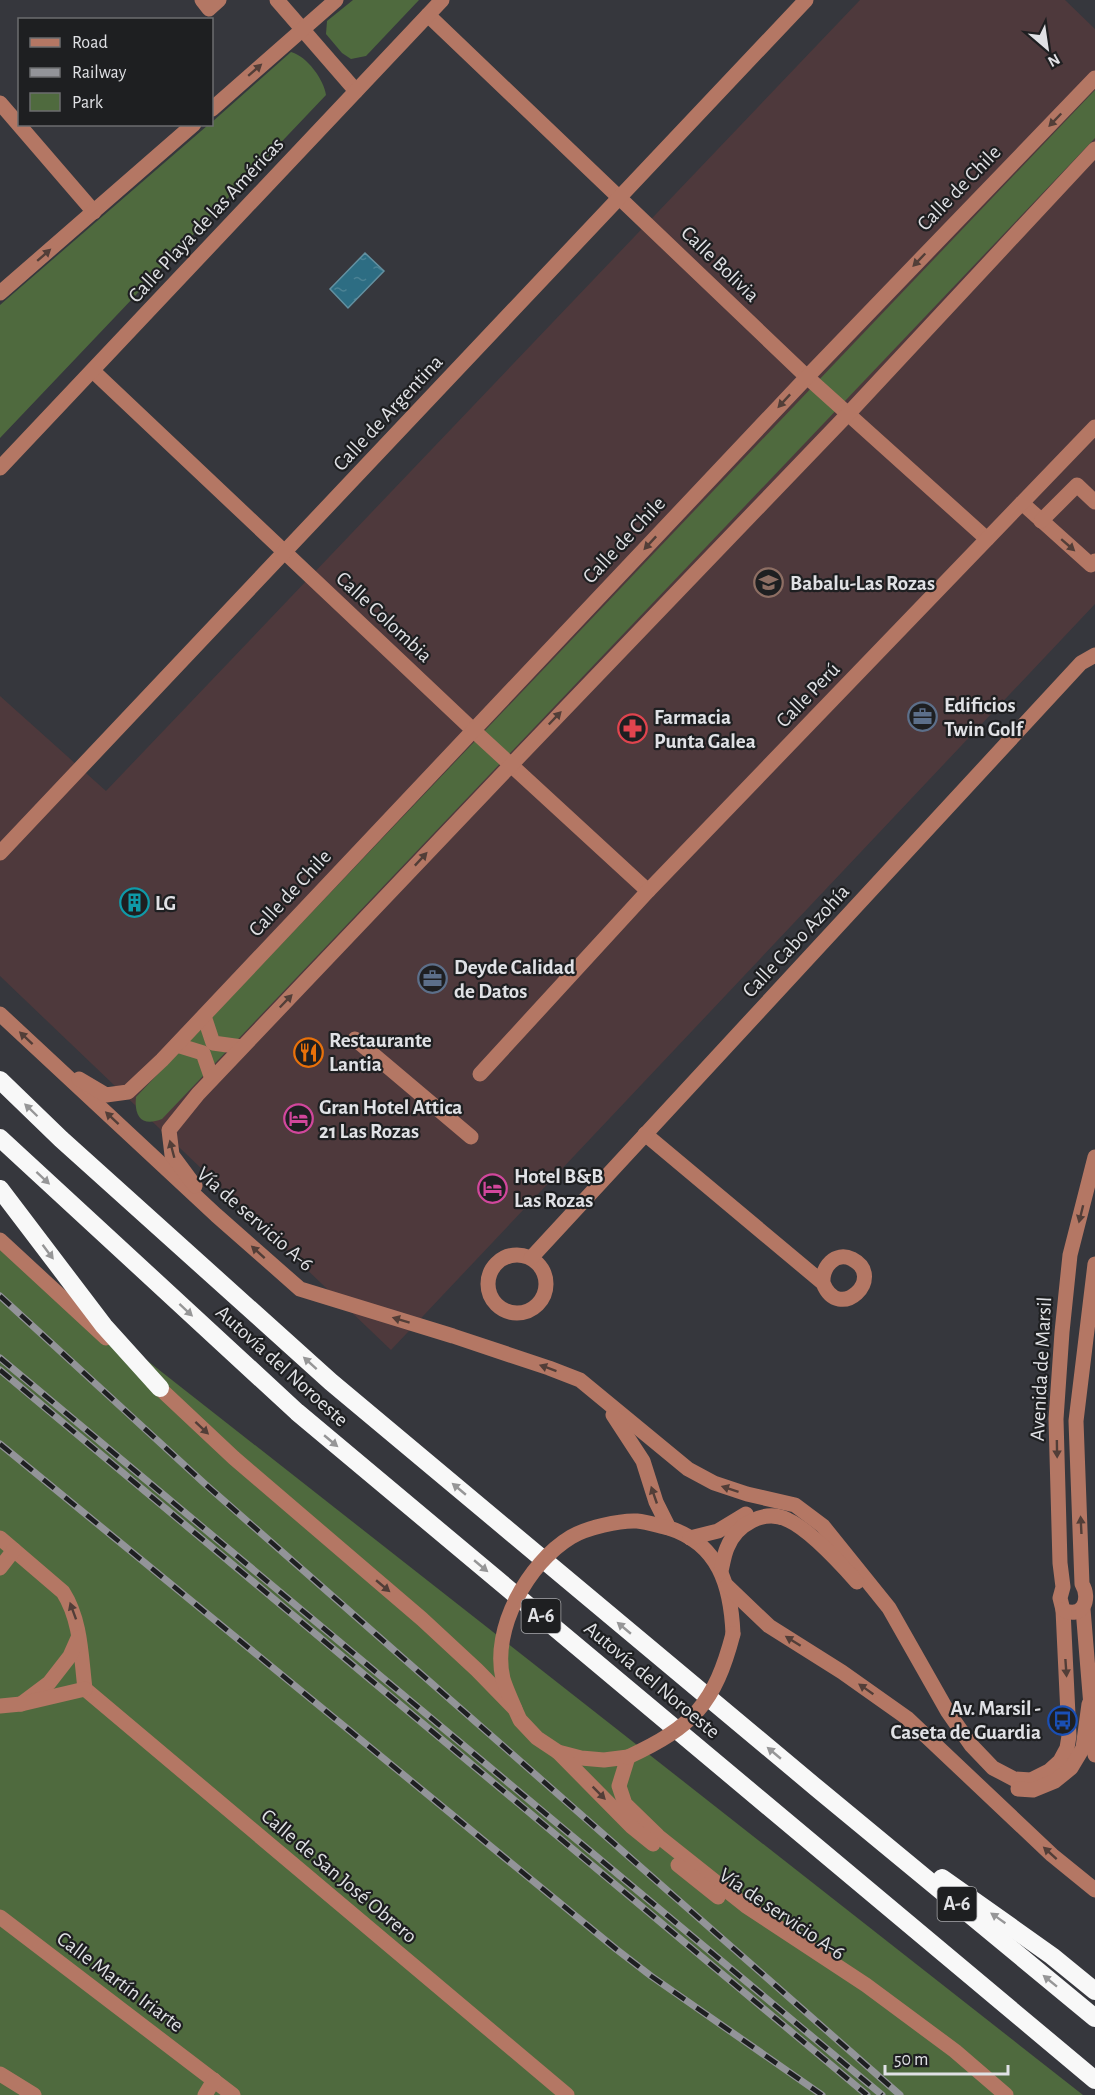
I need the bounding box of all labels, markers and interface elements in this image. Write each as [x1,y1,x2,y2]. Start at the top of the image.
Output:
legend [18,18,213,126]
north arrow [1017,18,1077,78]
text: Road [72,34,108,52]
text: N [1045,51,1063,70]
one-way arrow [248,63,263,77]
text: Railway [72,64,127,82]
text: Park [72,94,104,112]
one-way arrow [1048,113,1062,127]
street label: Calle Playa de las Américas [124,133,288,307]
street label: Calle de Chile [913,141,1005,235]
street label: Calle Bolivia [677,222,763,306]
one-way arrow [36,249,51,262]
one-way arrow [912,253,926,268]
street label: Calle de Argentina [329,351,447,475]
one-way arrow [778,393,791,408]
street label: Calle de Chile [579,493,669,587]
one-way arrow [643,535,657,550]
one-way arrow [1060,538,1075,551]
school or university icon: Babalu-Las Rozas [753,567,785,599]
street label: Calle Colombia [332,568,436,667]
place label: Babalu-Las Rozas [790,573,935,594]
street label: Calle Perú [772,658,844,732]
place label: Edificios Twin Golf [944,695,1025,740]
office icon: Edificios Twin Golf [907,701,939,733]
place label: Farmacia Punta Galea [654,707,756,752]
one-way arrow [548,712,562,726]
pharmacy icon: Farmacia Punta Galea [617,713,649,745]
street label: Calle de Chile [245,846,335,940]
one-way arrow [413,853,427,867]
street label: Calle Cabo Azohía [739,880,854,1001]
building icon: LG [118,887,150,919]
place label: LG [155,893,176,914]
place label: Deyde Calidad de Datos [454,957,575,1002]
office icon: Deyde Calidad de Datos [417,963,449,995]
one-way arrow [279,994,293,1008]
place label: Restaurante Lantia [329,1030,432,1075]
one-way arrow [19,1032,33,1046]
restaurant icon: Restaurante Lantia [292,1036,324,1068]
place label: Gran Hotel Attica 21 Las Rozas [319,1097,462,1142]
one-way arrow [24,1103,38,1117]
hotel icon: Gran Hotel Attica 21 Las Rozas [282,1103,314,1135]
one-way arrow [104,1111,119,1125]
one-way arrow [167,1140,177,1158]
street label: Vía de servicio A-6 [193,1163,317,1275]
place label: Hotel B&B Las Rozas [514,1166,603,1211]
one-way arrow [35,1171,50,1184]
hotel icon: Hotel B&B Las Rozas [477,1172,509,1204]
one-way arrow [1075,1205,1085,1223]
one-way arrow [42,1243,54,1259]
one-way arrow [251,1246,266,1259]
street label: Avenida de Marsil [1027,1296,1055,1442]
street label: Autovía del Noroeste [212,1301,352,1431]
one-way arrow [179,1303,194,1317]
one-way arrow [392,1315,410,1324]
one-way arrow [303,1357,318,1370]
one-way arrow [539,1362,557,1372]
one-way arrow [195,1421,210,1435]
one-way arrow [323,1434,339,1447]
one-way arrow [1052,1440,1062,1459]
one-way arrow [452,1483,467,1496]
one-way arrow [721,1483,739,1493]
one-way arrow [649,1486,659,1504]
one-way arrow [1076,1516,1085,1535]
one-way arrow [473,1559,489,1572]
one-way arrow [375,1579,390,1592]
road number: A-6 [522,1599,560,1633]
one-way arrow [67,1602,77,1620]
street label: Autovía del Noroeste [580,1617,724,1743]
one-way arrow [616,1621,632,1634]
one-way arrow [784,1635,801,1646]
one-way arrow [1061,1659,1070,1678]
one-way arrow [858,1683,874,1695]
place label: Av. Marsil - Caseta de Guardia [890,1698,1041,1743]
bus stop icon: Av. Marsil - Caseta de Guardia [1046,1704,1078,1736]
one-way arrow [767,1747,782,1760]
one-way arrow [592,1786,606,1800]
street label: Calle de San José Obrero [257,1805,421,1947]
one-way arrow [1043,1847,1058,1860]
street label: Vía de servicio A-6 [715,1864,849,1964]
road number: A-6 [938,1887,976,1921]
one-way arrow [991,1912,1007,1924]
street label: Calle Martín Iriarte [53,1928,187,2036]
one-way arrow [1043,1975,1058,1988]
scale bar [885,2038,1008,2076]
text: 50 m [894,2051,928,2069]

